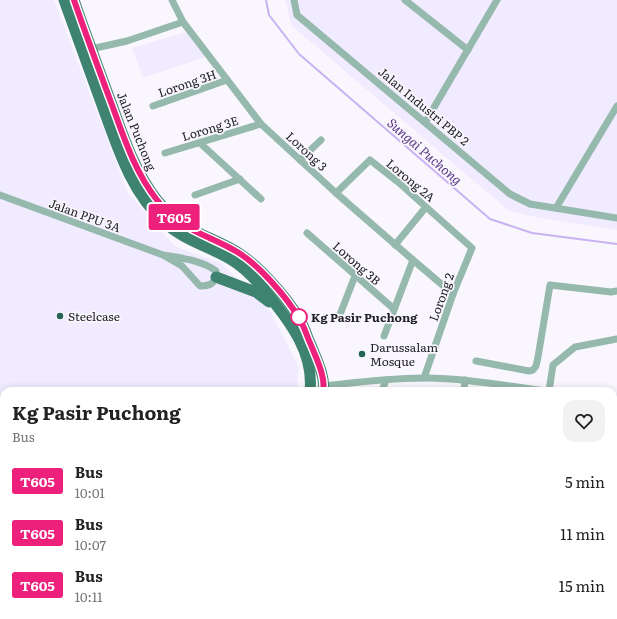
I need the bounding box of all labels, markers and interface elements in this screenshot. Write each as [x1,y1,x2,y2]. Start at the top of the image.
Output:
street label: Jalan Industri PBP 2 [375,63,473,149]
street label: Lorong 3H [155,65,219,101]
street label: Jalan Puchong [113,89,161,173]
street label: Lorong 3E [180,111,241,145]
water label: Sungai Puchong [384,113,466,189]
street label: Lorong 3 [282,127,332,175]
street label: Lorong 2A [383,154,440,206]
street label: Jalan PPU 3A [47,194,124,236]
line badge: T605 [146,204,202,230]
text: T605 [157,207,191,227]
street label: Lorong 3B [329,237,385,289]
street label: Lorong 2 [424,270,458,324]
place label: Steelcase [68,307,120,325]
marker: Kg Pasir Puchong [290,308,308,326]
place label: Kg Pasir Puchong [311,308,418,326]
marker: Steelcase [55,311,65,321]
place label: Darussalam Mosque [370,338,438,370]
marker: Darussalam Mosque [357,349,367,359]
text: Kg Pasir Puchong [12,398,181,426]
button: heart [563,400,605,442]
text: Bus [12,427,35,446]
text: Bus [75,460,103,483]
text: 5 min [565,470,605,493]
text: T605 [20,471,55,491]
text: 10:01 [75,483,105,502]
text: Bus [75,512,103,535]
text: 11 min [560,522,605,545]
text: T605 [20,523,55,543]
text: 10:07 [75,535,106,554]
text: Bus [75,564,103,587]
text: 15 min [559,574,605,597]
text: T605 [20,575,55,595]
text: 10:11 [75,587,103,606]

